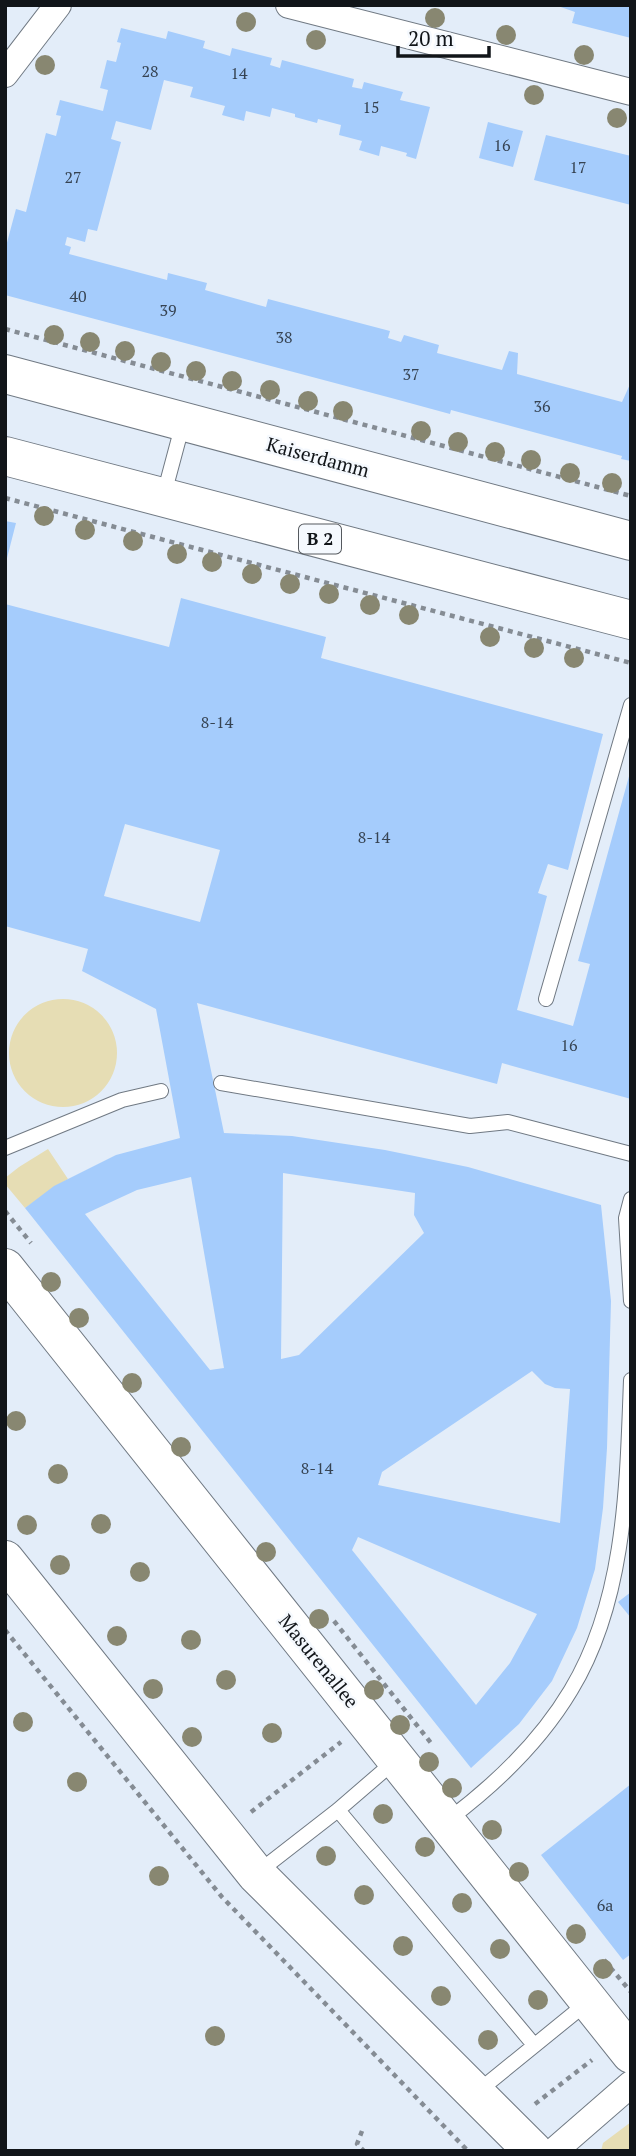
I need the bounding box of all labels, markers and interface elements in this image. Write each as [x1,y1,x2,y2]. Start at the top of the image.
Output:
scale bar [398,14,489,58]
text: 20 m [408,24,454,52]
house number: 28 [141,60,159,82]
house number: 14 [230,62,248,84]
house number: 15 [362,96,380,118]
house number: 16 [493,134,511,156]
house number: 17 [569,156,587,178]
house number: 27 [64,166,82,188]
house number: 40 [69,285,87,307]
house number: 39 [159,299,177,321]
house number: 38 [275,326,293,348]
house number: 37 [402,363,420,385]
house number: 36 [533,395,551,417]
street label: Kaiserdamm [264,431,373,482]
road number: B 2 [299,524,341,554]
house number: 8-14 [201,711,234,733]
house number: 8-14 [358,826,391,848]
house number: 16 [560,1034,578,1056]
house number: 8-14 [301,1457,334,1479]
street label: Masurenallee [274,1609,365,1713]
house number: 6a [597,1894,613,1916]

